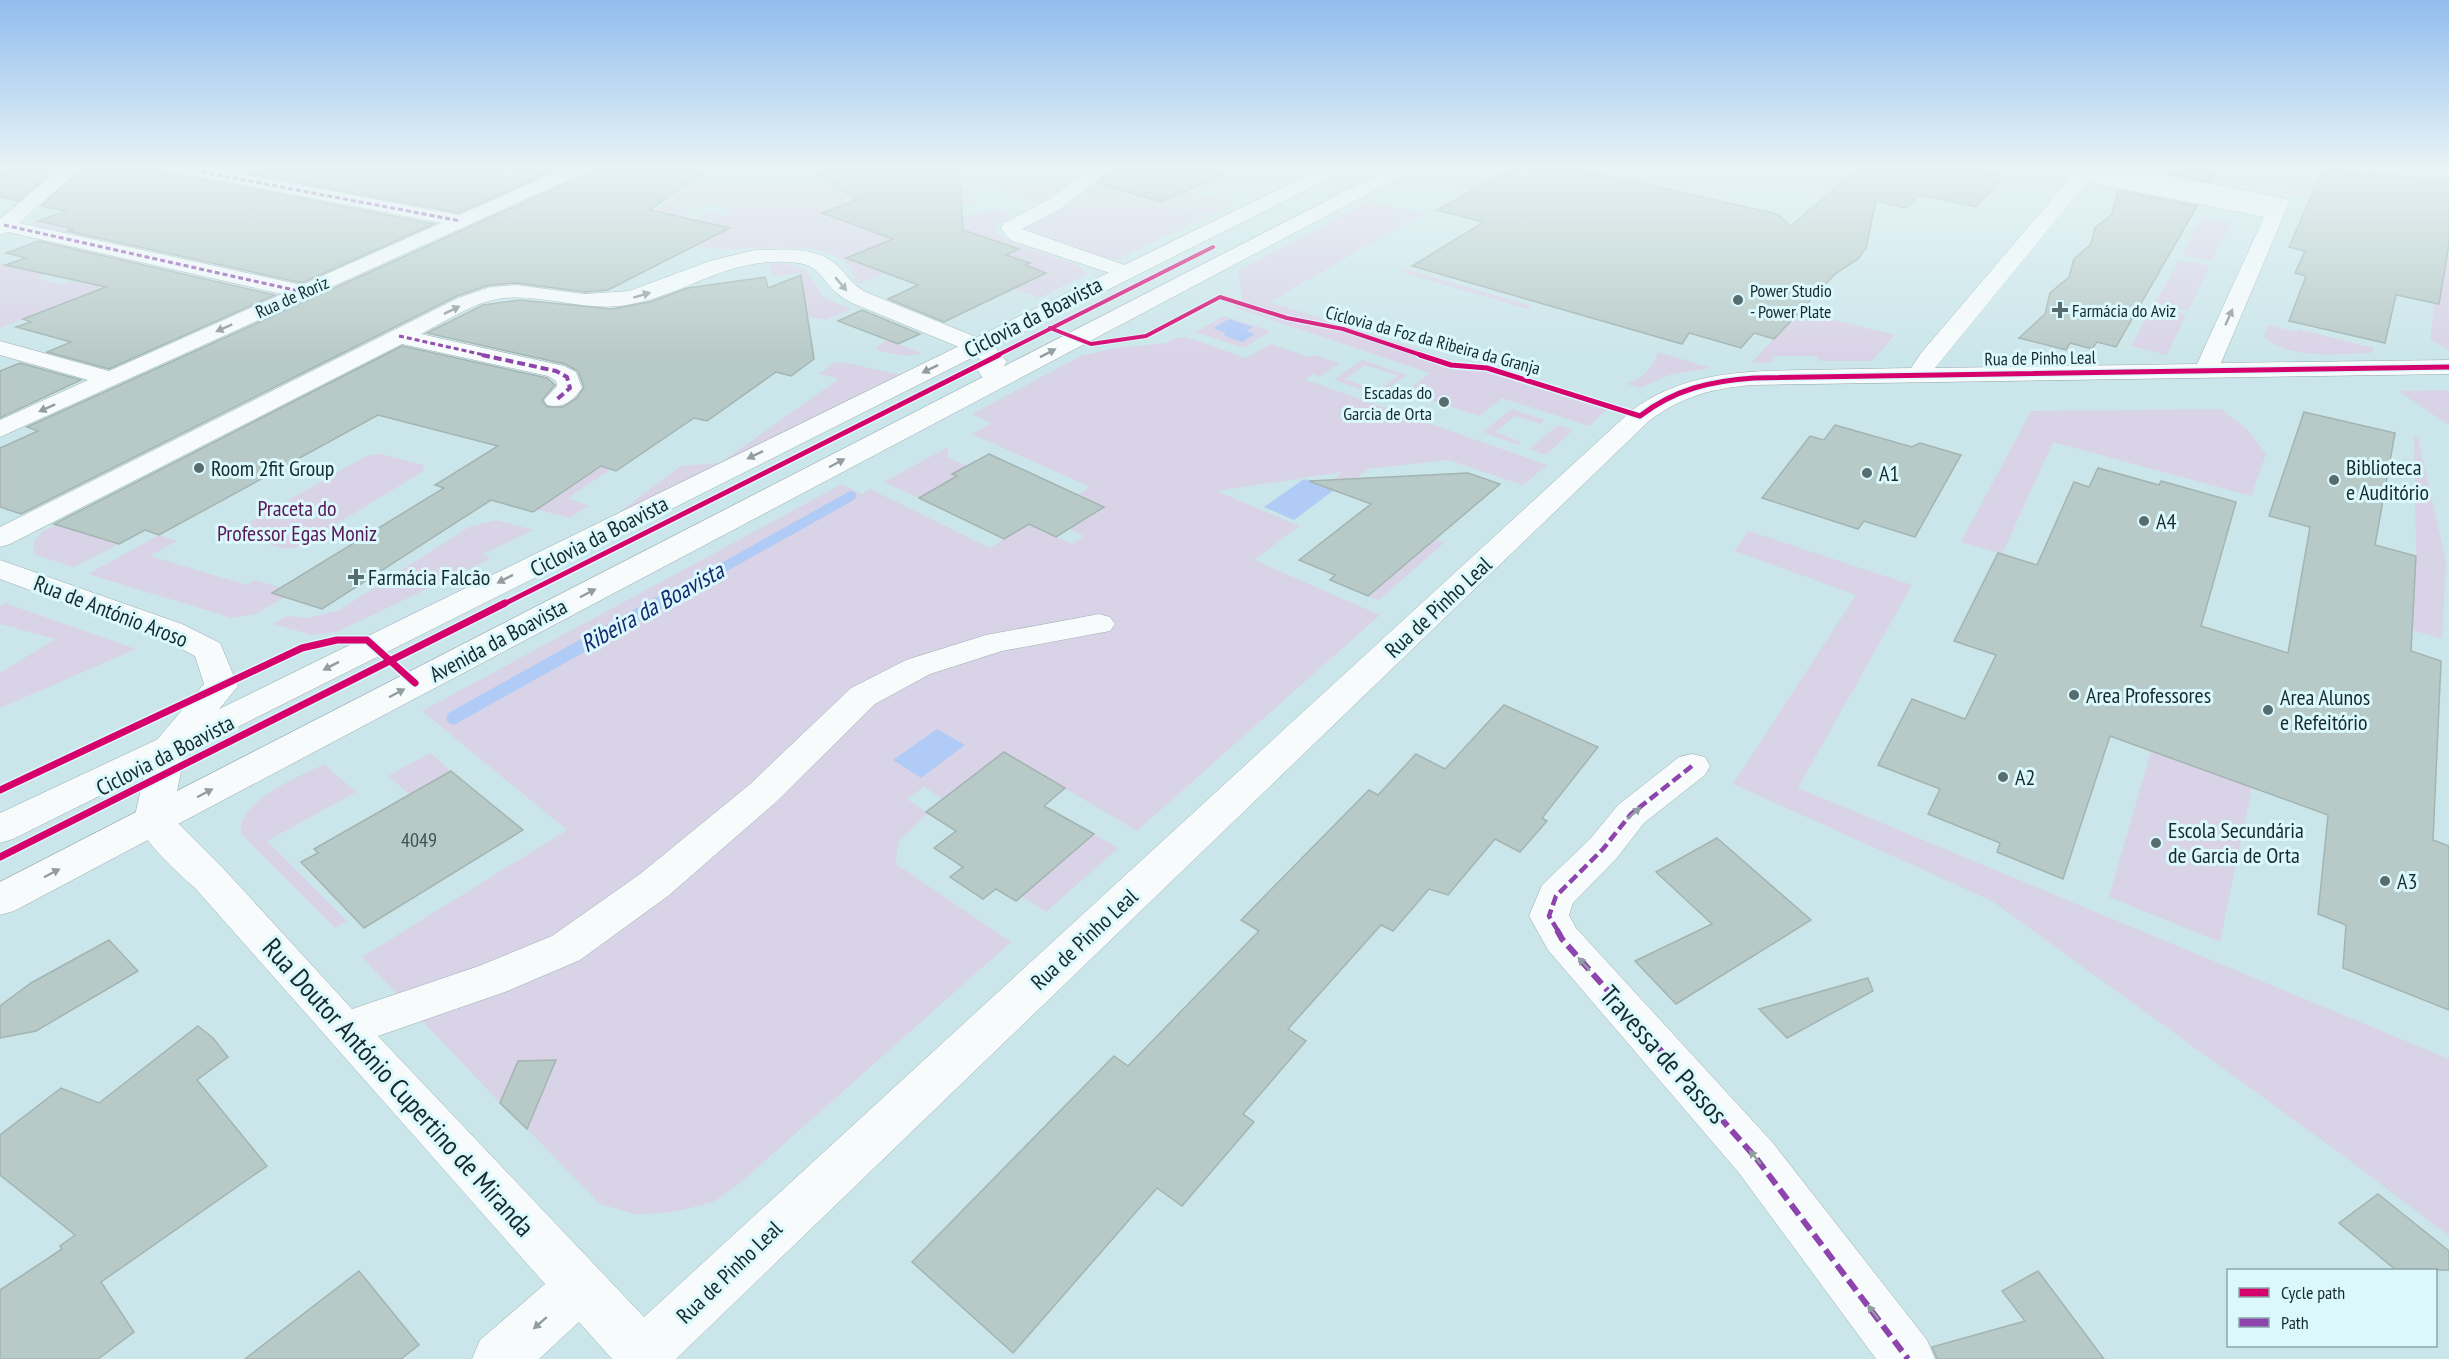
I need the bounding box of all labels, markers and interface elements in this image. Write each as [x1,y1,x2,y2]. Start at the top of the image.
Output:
street label: Ciclovia da Boavista [959,270,1107,364]
street label: Rua de Roriz [252,271,332,323]
one-way arrow [834,276,847,292]
place label: Power Studio - Power Plate [1750,279,1832,323]
one-way arrow [633,289,651,299]
marker: Power Studio - Power Plate [1731,293,1745,307]
place label: Farmácia do Aviz [2072,299,2176,322]
street label: Ciclovia da Foz da Ribeira da Granja [1323,300,1543,380]
marker: Farmácia do Aviz [2053,303,2067,317]
one-way arrow [443,305,460,314]
one-way arrow [2224,307,2234,325]
one-way arrow [215,323,233,333]
street label: Rua de Pinho Leal [1984,346,2097,370]
one-way arrow [1039,348,1056,358]
one-way arrow [922,364,939,373]
place label: Escadas do Garcia de Orta [1343,381,1432,425]
marker: Escadas do Garcia de Orta [1437,395,1451,409]
one-way arrow [37,403,55,413]
one-way arrow [747,451,764,460]
place label: Biblioteca e Auditório [2346,453,2429,506]
place label: Room 2fit Group [211,454,334,482]
one-way arrow [828,459,846,469]
place label: A1 [1879,459,1899,487]
marker: Room 2fit Group [192,461,206,475]
marker: A1 [1860,466,1874,480]
marker: Biblioteca e Auditório [2327,473,2341,487]
street label: Ciclovia da Boavista [525,489,673,583]
park label: Praceta do Professor Egas Moniz [217,494,377,547]
place label: A4 [2156,507,2176,535]
marker: A4 [2137,514,2151,528]
street label: Rua de Pinho Leal [1379,550,1498,664]
water label: Ribeira da Boavista [575,554,730,659]
place label: Farmácia Falcão [368,563,490,591]
street label: Rua de António Aroso [30,569,192,653]
marker: Farmácia Falcão [349,570,363,584]
one-way arrow [497,575,514,584]
one-way arrow [580,588,597,598]
street label: Avenida da Boavista [424,592,572,688]
one-way arrow [322,661,340,671]
place label: Area Professores [2086,681,2211,709]
place label: Area Alunos e Refeitório [2280,683,2370,736]
one-way arrow [388,688,405,698]
marker: Area Professores [2067,688,2081,702]
marker: Area Alunos e Refeitório [2261,703,2275,717]
street label: Ciclovia da Boavista [91,708,239,802]
place label: A2 [2015,763,2035,791]
marker: A2 [1996,770,2010,784]
one-way arrow [197,788,214,798]
one-way arrow [1626,807,1641,820]
place label: Escola Secundária de Garcia de Orta [2168,816,2304,869]
house number: 4049 [401,827,437,853]
marker: Escola Secundária de Garcia de Orta [2149,836,2163,850]
place label: A3 [2397,867,2417,895]
one-way arrow [44,868,61,878]
marker: A3 [2378,874,2392,888]
street label: Rua de Pinho Leal [1025,882,1144,996]
street label: Rua Doutor António Cupertino de Miranda [256,931,542,1243]
one-way arrow [1578,957,1591,972]
street label: Travessa de Passos [1593,978,1735,1130]
one-way arrow [1749,1150,1762,1165]
street label: Rua de Pinho Leal [670,1214,788,1329]
legend [2227,1269,2437,1347]
text: Cycle path [2281,1281,2345,1304]
one-way arrow [1867,1305,1879,1321]
text: Path [2281,1311,2309,1334]
one-way arrow [533,1316,548,1329]

